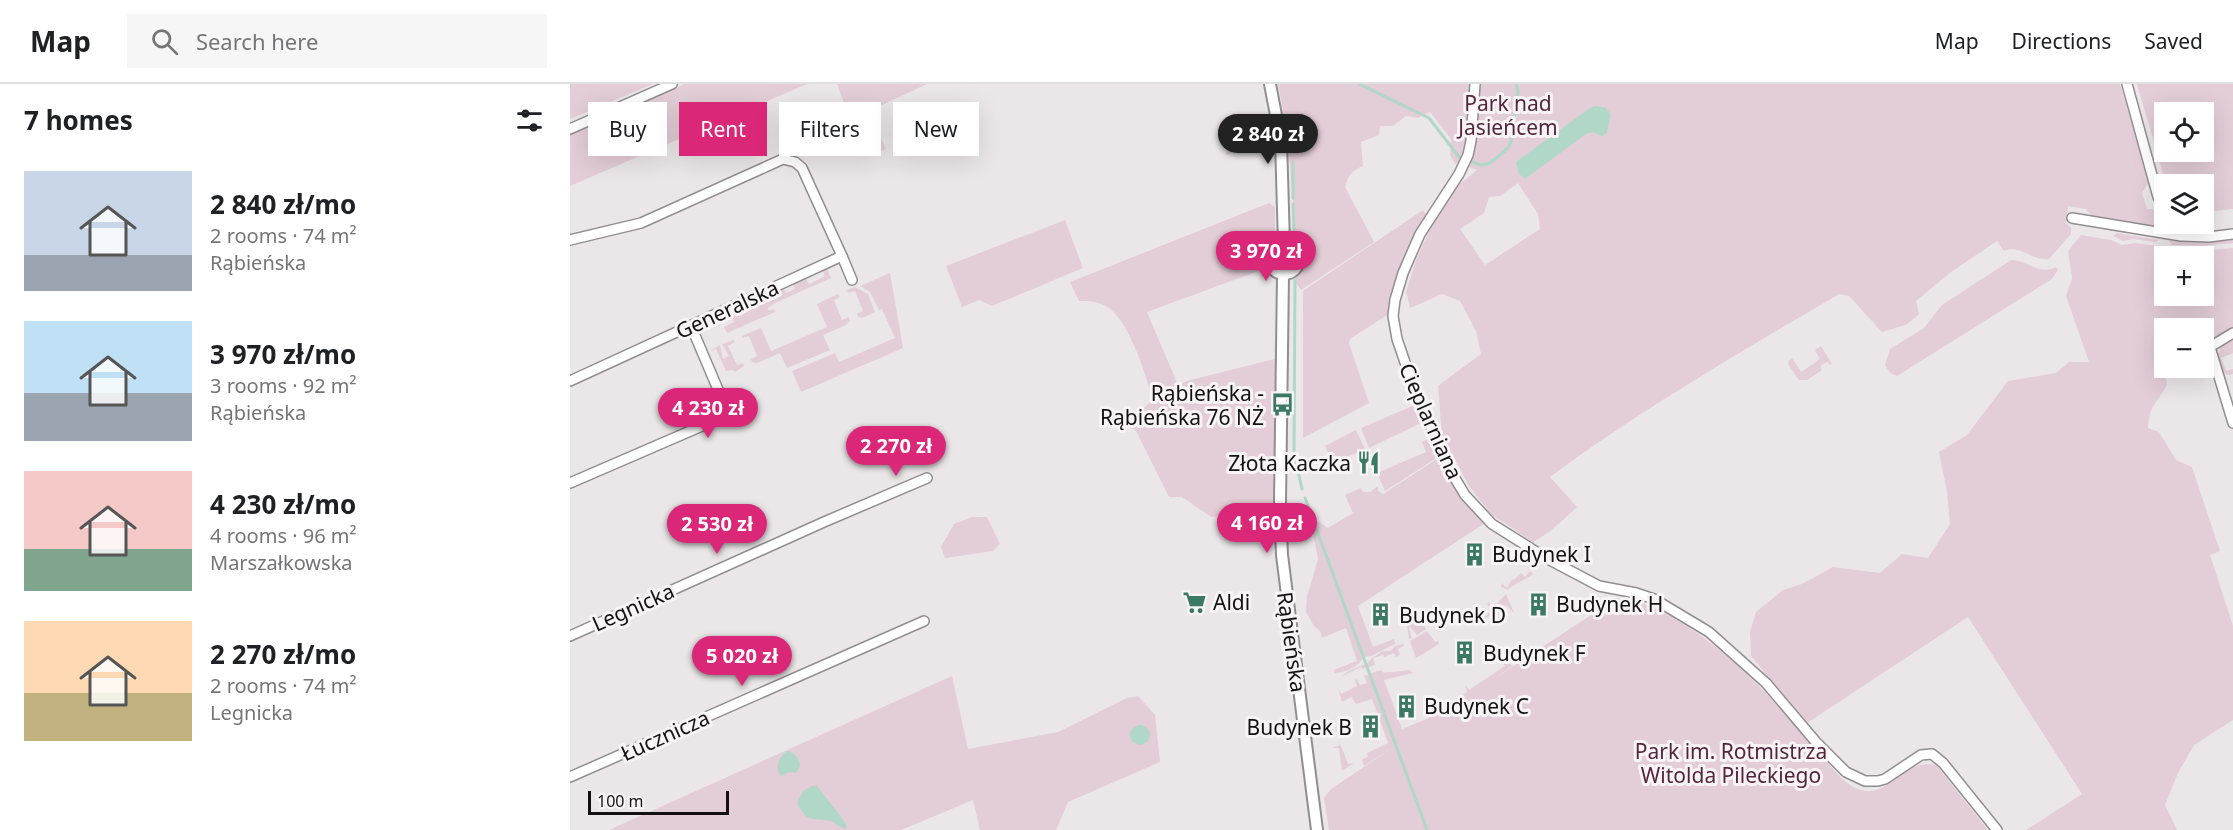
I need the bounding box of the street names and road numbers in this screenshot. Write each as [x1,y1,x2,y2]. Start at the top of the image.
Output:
street label: Generalska [671,273,783,345]
street label: Cieplarniana [1393,359,1469,483]
street label: Legnicka [587,576,679,638]
street label: Rąbieńska [1271,590,1313,694]
street label: Łucznicza [616,703,714,767]

